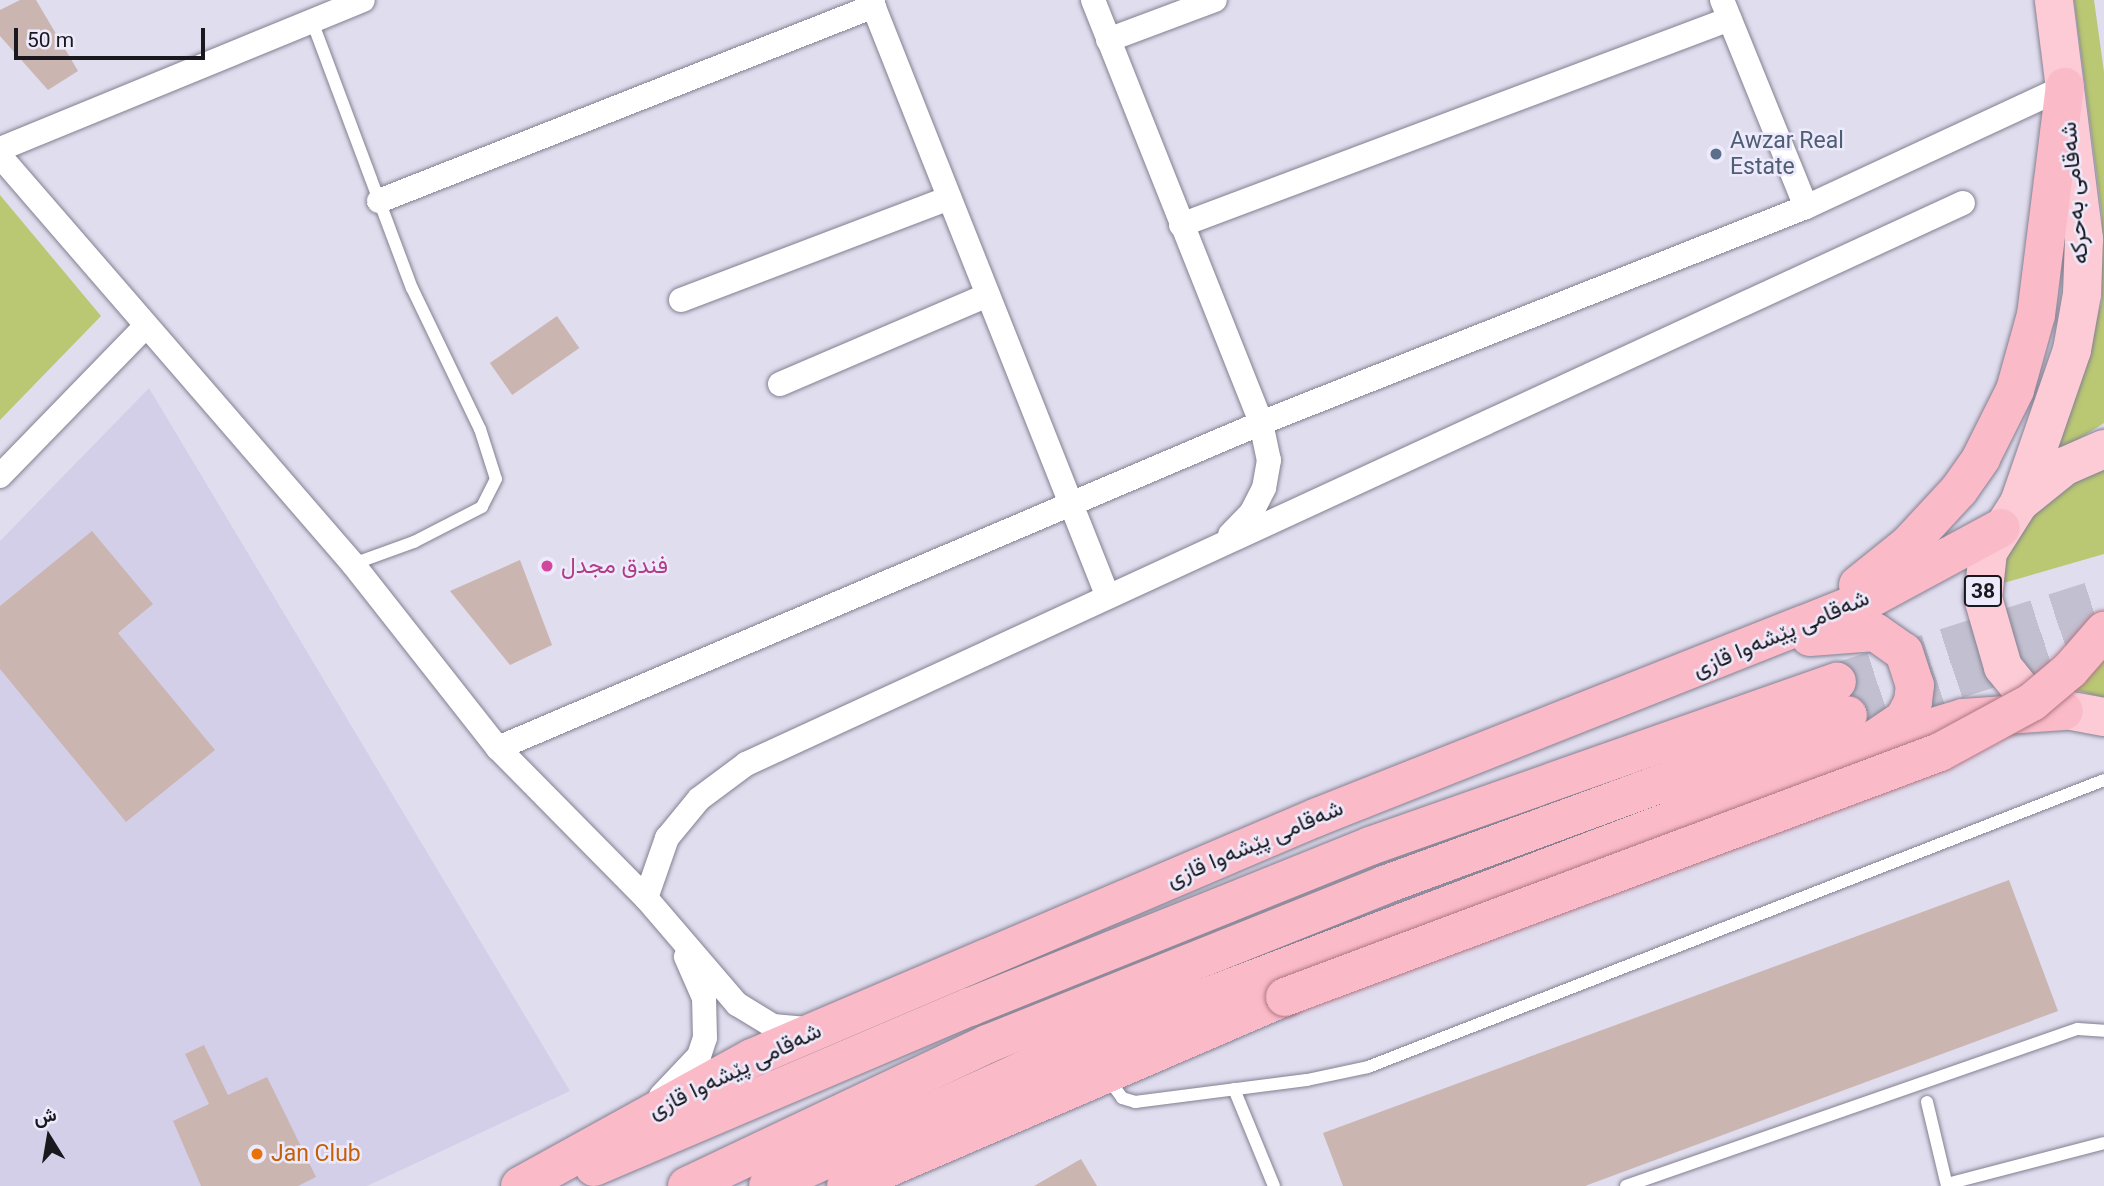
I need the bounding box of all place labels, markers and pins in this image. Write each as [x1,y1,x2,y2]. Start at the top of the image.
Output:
place label: Awzar Real Estate [1730,127,1844,181]
marker: Awzar Real Estate [1708,146,1724,162]
place label: فندق مجدل [561,552,668,580]
marker: فندق مجدل [539,558,555,574]
place label: Jan Club [271,1140,361,1168]
marker: Jan Club [249,1146,265,1162]

